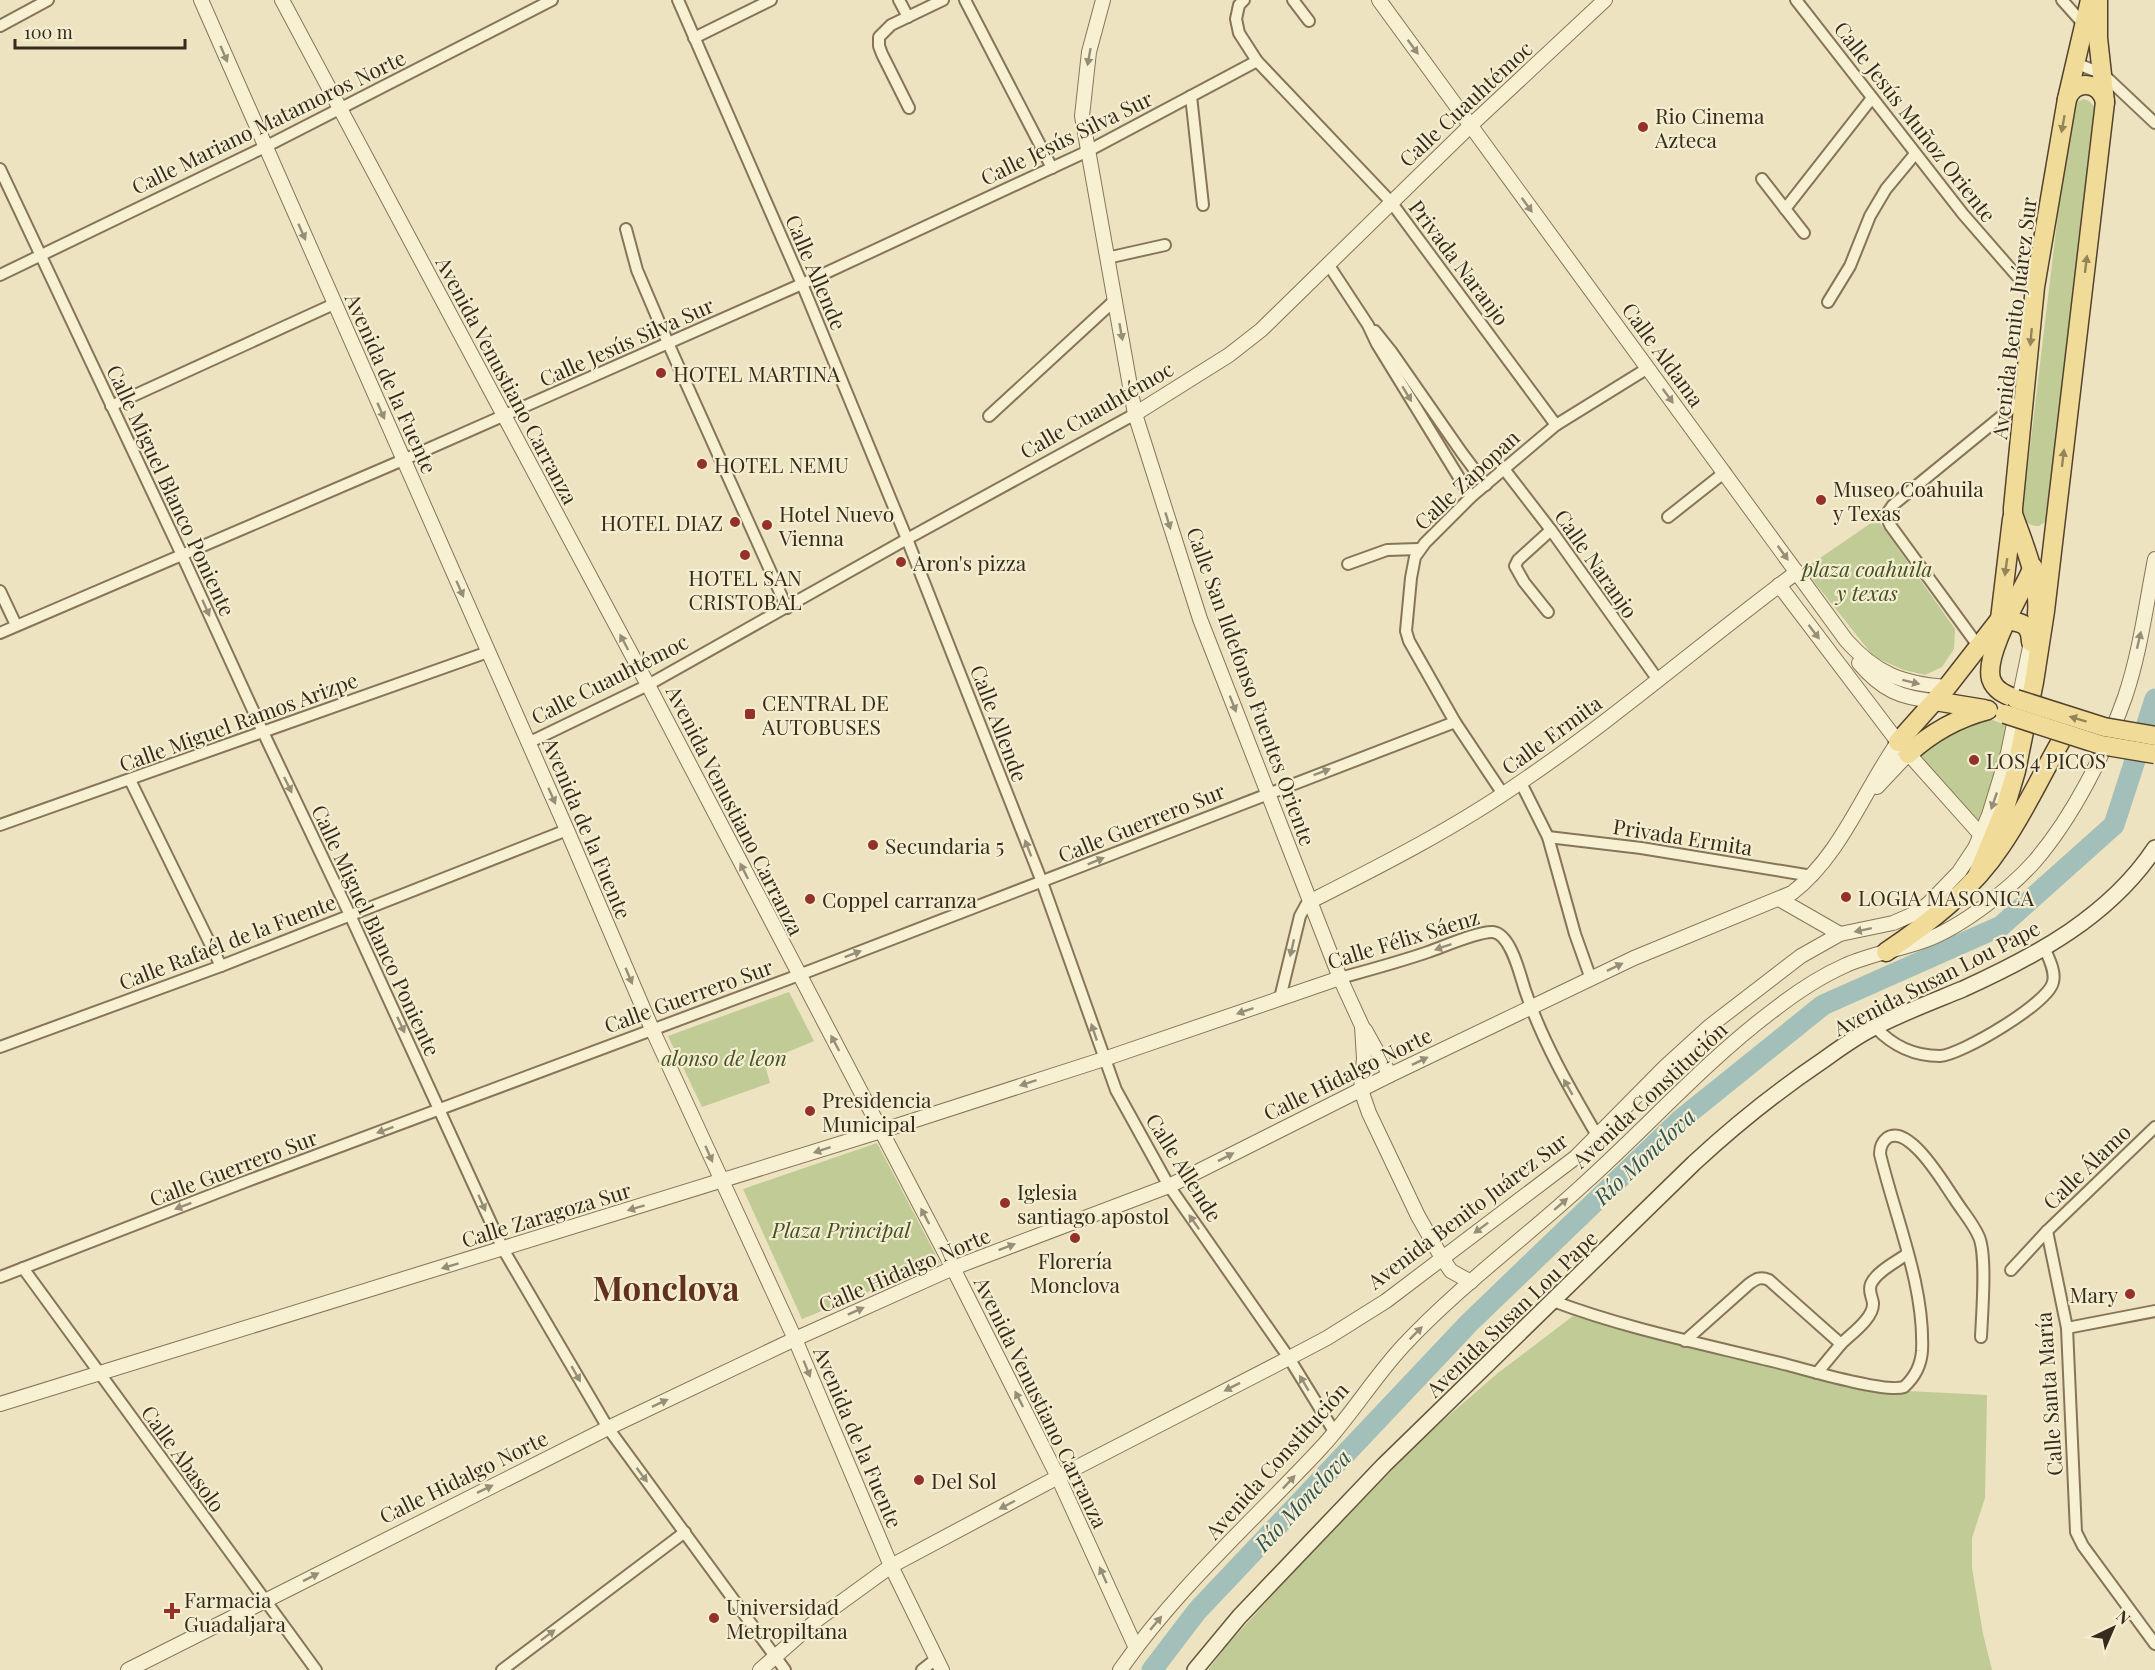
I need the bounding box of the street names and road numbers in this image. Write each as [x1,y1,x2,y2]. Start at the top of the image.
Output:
street label: Calle Jesús Muñoz Oriente [1829,15,2003,227]
street label: Calle Cuauhtémoc [1392,34,1538,172]
street label: Calle Mariano Matamoros Norte [126,42,410,200]
street label: Calle Jesús Silva Sur [975,83,1157,191]
street label: Privada Naranjo [1404,194,1516,330]
street label: Avenida Benito Juárez Sur [1984,195,2042,442]
street label: Calle Allende [780,210,854,334]
street label: Avenida Venustiano Carranza [430,250,586,509]
street label: Avenida de la Fuente [339,288,444,478]
street label: Calle Jesús Silva Sur [535,290,718,392]
street label: Calle Aldama [1617,296,1712,412]
street label: Calle Cuauhtémoc [1014,354,1178,464]
street label: Calle Miguel Blanco Poniente [101,360,243,620]
street label: Calle Zapopan [1407,423,1525,535]
street label: Calle Naranjo [1549,503,1645,623]
street label: Calle San Ildefonso Fuentes Oriente [1181,523,1323,849]
street label: Calle Cuauhtémoc [526,626,692,730]
street label: Calle Allende [965,661,1035,785]
street label: Calle Miguel Ramos Arizpe [115,665,361,777]
street label: Avenida Venustiano Carranza [660,680,812,940]
street label: Calle Ermita [1495,688,1607,780]
street label: Avenida de la Fuente [537,732,639,923]
street label: Calle Guerrero Sur [1053,776,1229,868]
street label: Calle Miguel Blanco Poniente [306,800,448,1060]
street label: Privada Ermita [1611,811,1755,861]
street label: Calle Rafaél de la Fuente [115,887,339,995]
street label: Calle Félix Sáenz [1324,902,1482,974]
street label: Avenida Susan Lou Pape [1827,913,2044,1042]
street label: Calle Guerrero Sur [600,951,777,1039]
street label: Avenida Constitución [1565,1015,1733,1174]
street label: Calle Hidalgo Norte [1258,1020,1436,1126]
street label: Calle Allende [1141,1107,1229,1227]
street label: Calle Álamo [2036,1117,2136,1215]
street label: Calle Guerrero Sur [145,1122,322,1212]
street label: Avenida Benito Juárez Sur [1360,1125,1573,1295]
street label: Calle Zaragoza Sur [458,1175,635,1253]
street label: Calle Hidalgo Norte [814,1220,994,1318]
street label: Avenida Susan Lou Pape [1419,1224,1603,1403]
street label: Avenida Venustiano Carranza [968,1271,1115,1533]
street label: Calle Santa María [2028,1311,2068,1477]
street label: Avenida de la Fuente [808,1341,910,1532]
street label: Avenida Constitución [1197,1375,1354,1545]
street label: Calle Abasolo [136,1399,232,1517]
street label: Calle Hidalgo Norte [374,1423,552,1529]

